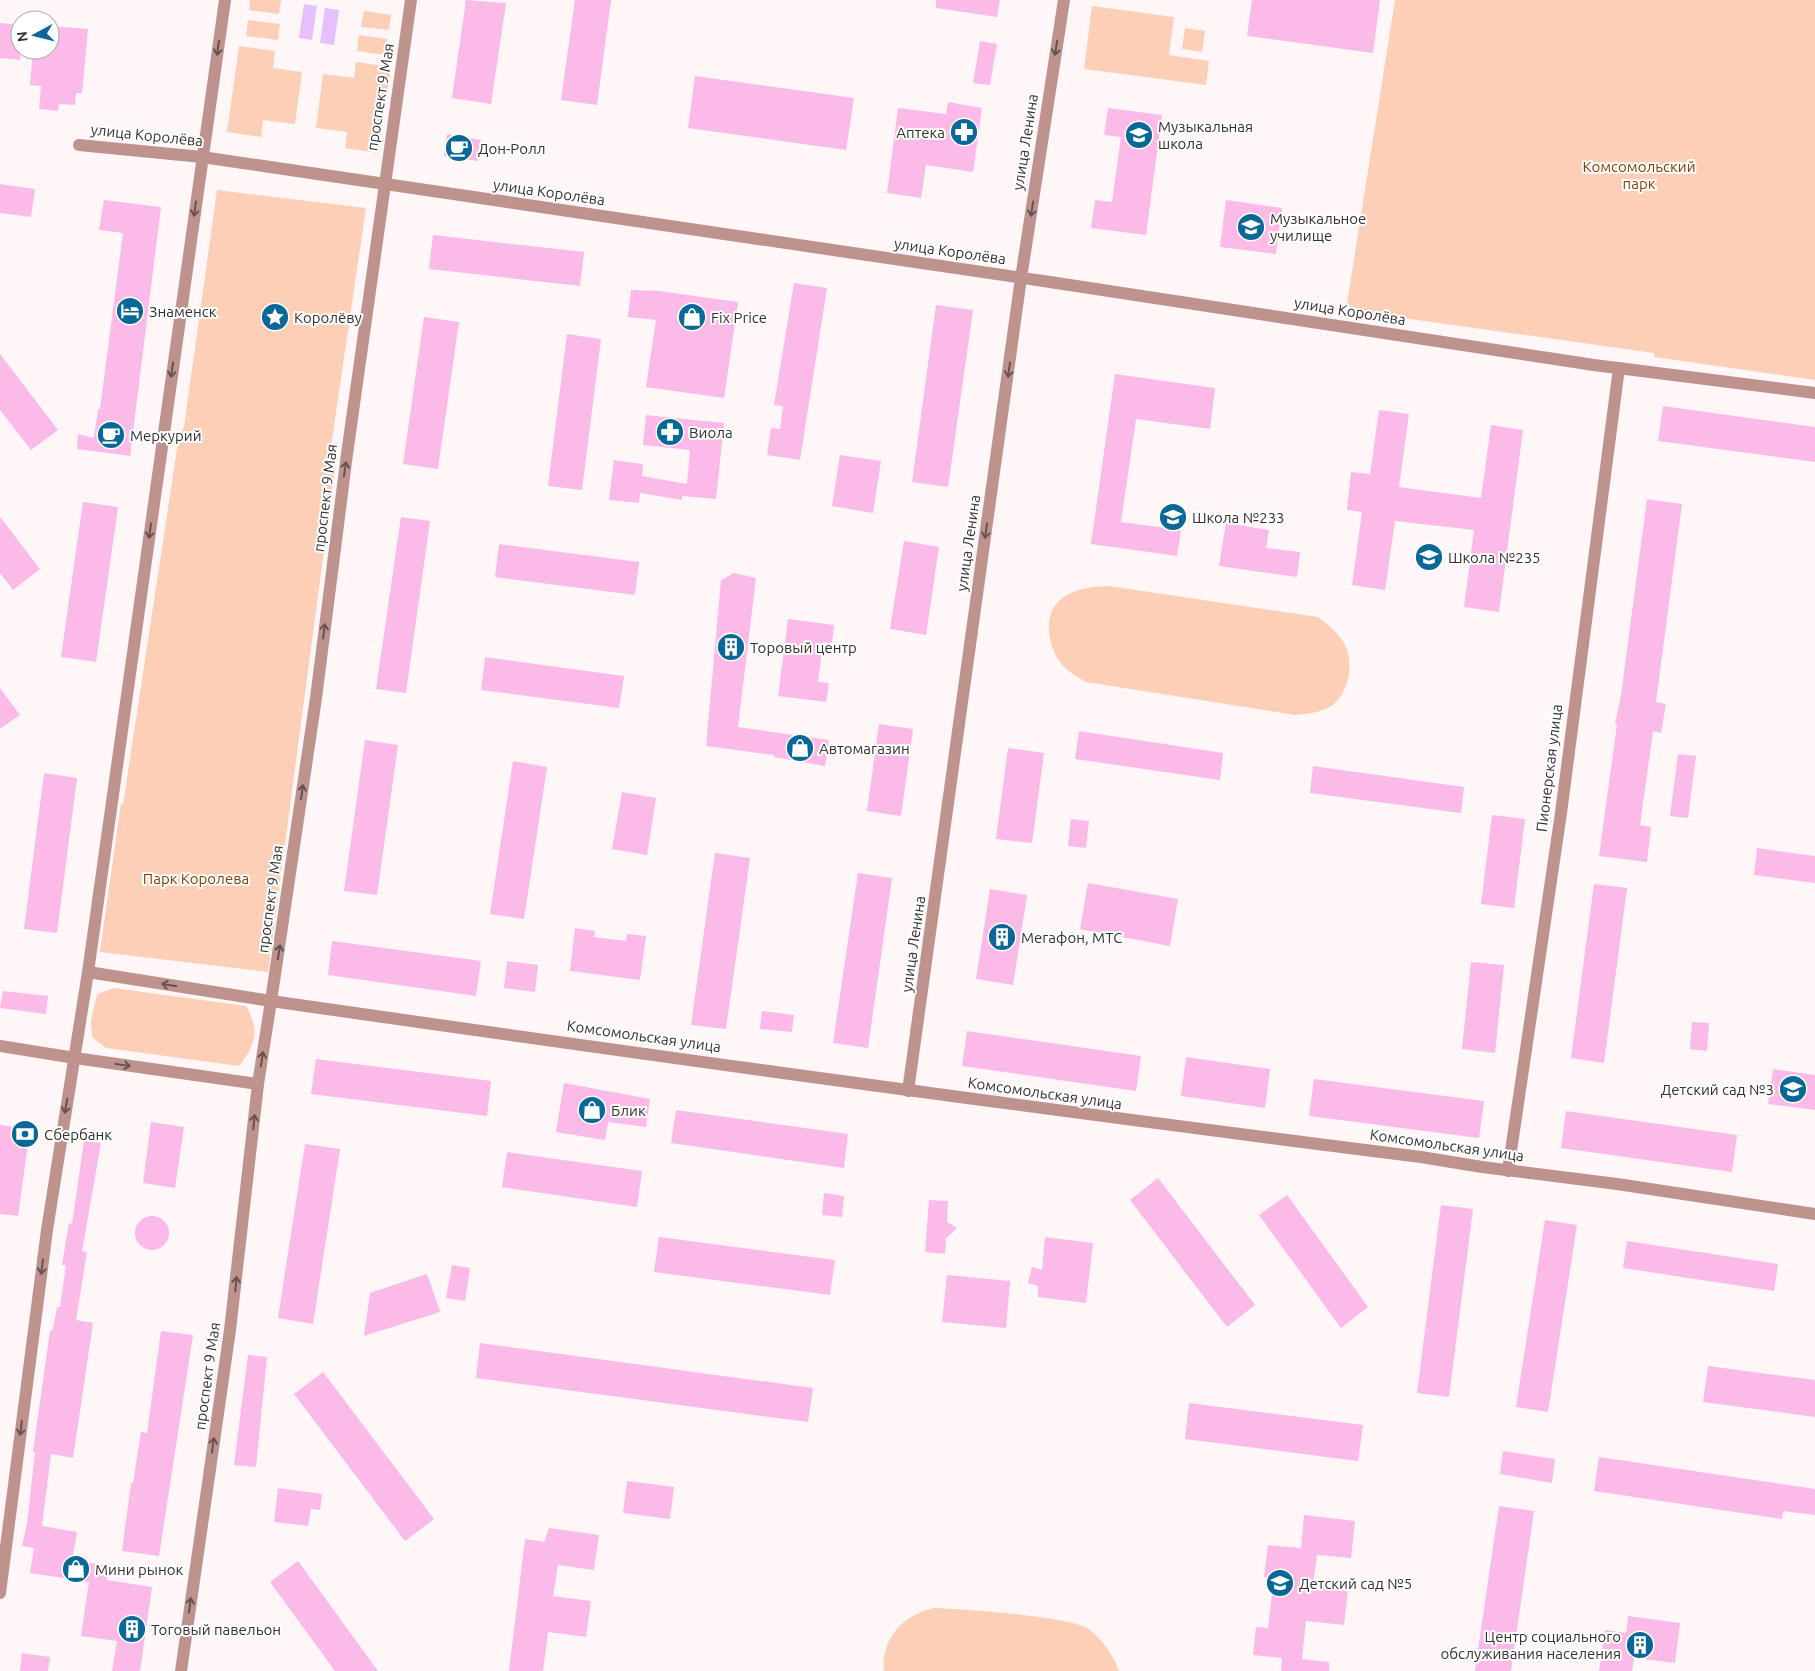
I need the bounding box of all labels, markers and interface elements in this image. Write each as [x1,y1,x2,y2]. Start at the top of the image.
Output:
north arrow [10,10,60,60]
text: N [14,30,31,43]
one-way arrow [212,40,222,56]
one-way arrow [1051,40,1061,56]
street label: проспект 9 Мая [363,42,397,152]
street label: улица Ленина [1009,93,1041,191]
pharmacy icon: Аптека [949,117,979,147]
place label: Музыкальная школа [1158,118,1253,152]
school or university icon: Музыкальная школа [1124,120,1154,150]
street label: улица Королёва [90,121,204,149]
place label: Аптека [896,124,945,141]
cafe icon: Дон-Ролл [444,133,474,163]
place label: Дон-Ролл [478,140,545,157]
park label: Комсомольский парк [1582,158,1696,192]
street label: улица Королёва [492,176,606,208]
one-way arrow [1026,200,1036,216]
one-way arrow [190,201,200,217]
place label: Музыкальное училище [1270,210,1366,244]
school or university icon: Музыкальное училище [1236,212,1266,242]
street label: улица Королёва [893,235,1007,267]
street label: улица Королёва [1293,294,1407,328]
hotel icon: Знаменск [115,296,145,326]
place icon: Королёву [260,302,290,332]
shop icon: Fix Price [677,302,707,332]
place label: Знаменск [149,303,217,320]
place label: Королёву [294,309,362,326]
place label: Fix Price [711,309,767,326]
one-way arrow [1003,361,1013,377]
one-way arrow [167,362,177,378]
pharmacy icon: Виола [655,417,685,447]
cafe icon: Меркурий [96,420,126,450]
place label: Виола [689,424,733,441]
place label: Меркурий [130,427,202,444]
street label: проспект 9 Мая [310,443,340,553]
one-way arrow [340,462,350,478]
street label: улица Ленина [953,494,983,592]
school or university icon: Школа №233 [1158,502,1188,532]
place label: Школа №233 [1192,509,1285,526]
one-way arrow [981,522,991,538]
one-way arrow [145,523,155,539]
school or university icon: Школа №235 [1414,542,1444,572]
place label: Школа №235 [1448,549,1541,566]
one-way arrow [319,623,329,639]
building icon: Торовый центр [716,632,746,662]
place label: Торовый центр [750,639,857,656]
street label: Пионерская улица [1533,703,1565,833]
shop icon: Автомагазин [785,733,815,763]
place label: Автомагазин [819,740,910,757]
one-way arrow [298,784,308,800]
street label: проспект 9 Мая [254,844,286,954]
park label: Парк Королева [143,870,249,887]
street label: улица Ленина [898,895,928,993]
building icon: Мегафон, МТС [987,922,1017,952]
place label: Мегафон, МТС [1021,929,1123,946]
one-way arrow [274,945,284,961]
one-way arrow [161,979,177,989]
street label: Комсомольская улица [566,1017,722,1055]
one-way arrow [258,1051,268,1067]
one-way arrow [114,1060,130,1070]
street label: Комсомольская улица [967,1074,1123,1112]
school or university icon: Детский сад №3 [1778,1074,1808,1104]
place label: Детский сад №3 [1661,1081,1774,1098]
shop icon: Блик [577,1095,607,1125]
one-way arrow [61,1098,71,1114]
place label: Блик [611,1102,646,1119]
one-way arrow [249,1114,259,1130]
bank icon: Сбербанк [10,1119,40,1149]
place label: Сбербанк [44,1126,112,1143]
street label: Комсомольская улица [1369,1126,1525,1164]
one-way arrow [37,1258,47,1274]
one-way arrow [231,1276,241,1292]
street label: проспект 9 Мая [191,1321,223,1431]
one-way arrow [16,1420,26,1436]
one-way arrow [209,1437,219,1453]
shop icon: Мини рынок [61,1554,91,1584]
place label: Мини рынок [95,1561,183,1578]
school or university icon: Детский сад №5 [1265,1568,1295,1598]
place label: Детский сад №5 [1299,1575,1412,1592]
one-way arrow [185,1598,195,1614]
building icon: Тоговый павельон [117,1614,147,1644]
place label: Тоговый павельон [151,1621,281,1638]
place label: Центр социального обслуживания населения [1441,1628,1621,1662]
building icon: Центр социального обслуживания населения [1625,1630,1655,1660]

